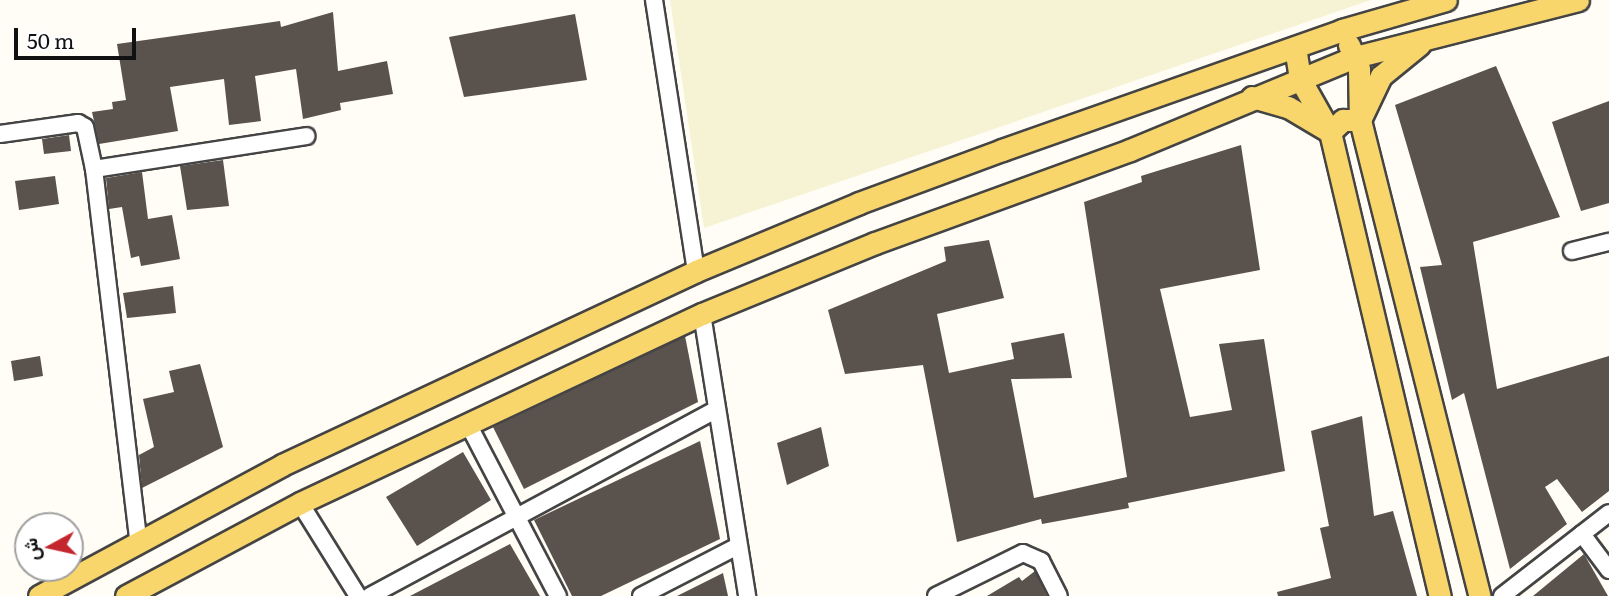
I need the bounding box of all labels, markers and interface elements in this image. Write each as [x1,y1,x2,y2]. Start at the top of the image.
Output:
scale bar [18,14,140,58]
text: 50 m [27,24,74,55]
north arrow [14,512,84,582]
text: ش [15,536,46,563]

